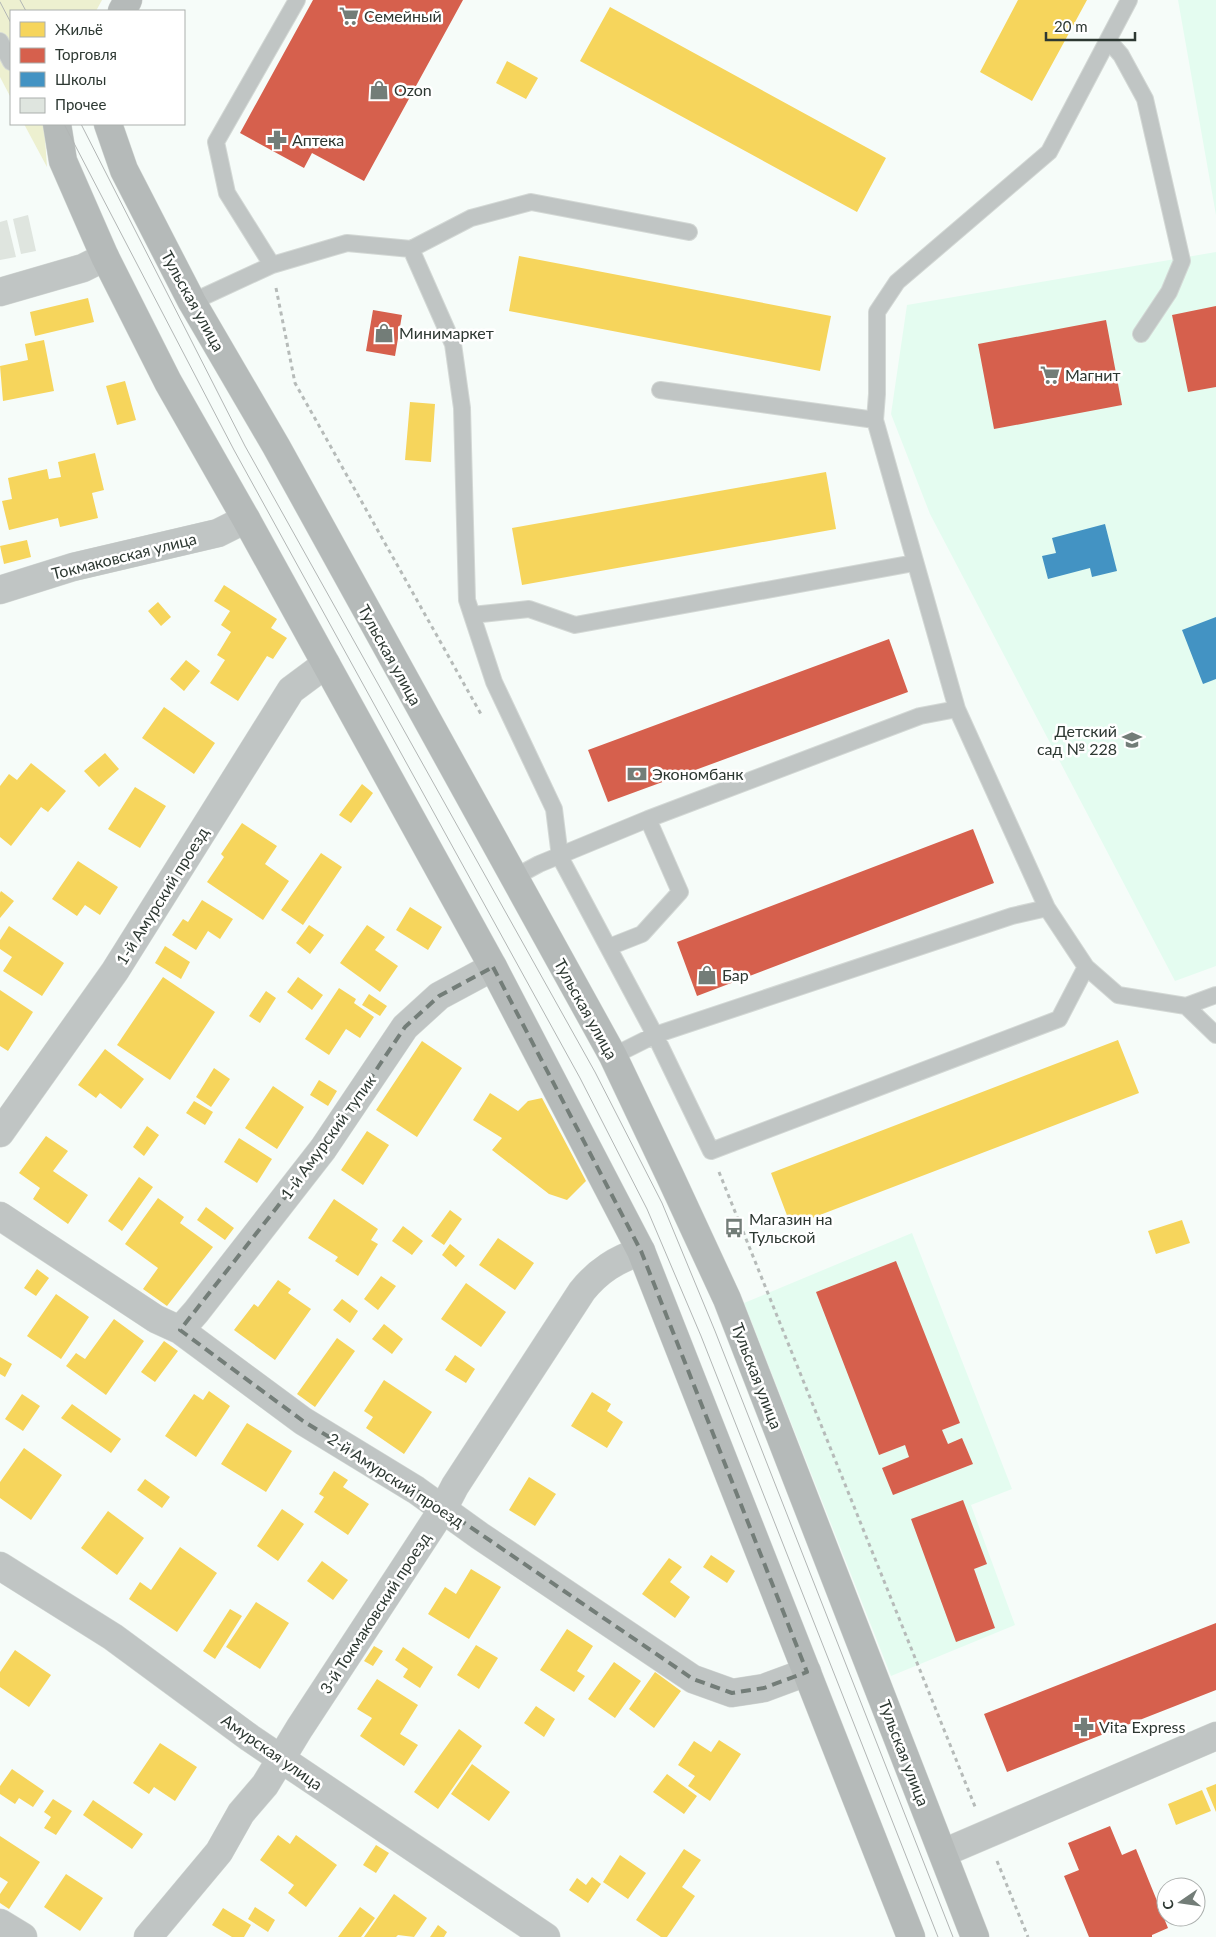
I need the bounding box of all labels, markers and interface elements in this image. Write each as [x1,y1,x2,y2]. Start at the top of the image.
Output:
supermarket icon: Семейный [338,5,360,27]
place label: Семейный [364,6,442,25]
legend [10,10,185,125]
scale bar [1046,10,1135,42]
text: 20 m [1054,17,1088,35]
text: Жильё [55,20,103,38]
text: Торговля [55,45,117,63]
text: Школы [55,70,106,88]
shop icon: Ozon [368,79,390,101]
place label: Ozon [394,80,432,99]
text: Прочее [55,95,106,113]
pharmacy icon: Аптека [266,129,288,151]
place label: Аптека [292,130,344,149]
street label: Тульская улица [158,247,229,354]
shop icon: Минимаркет [373,322,395,344]
place label: Минимаркет [399,323,494,342]
supermarket icon: Магнит [1039,364,1061,386]
place label: Магнит [1065,365,1121,384]
street label: Токмаковская улица [49,528,198,583]
street label: Тульская улица [355,601,426,708]
place label: Детский сад № 228 [1037,721,1117,758]
school or university icon: Детский сад № 228 [1121,729,1143,751]
bank icon: Экономбанк [626,763,648,785]
place label: Экономбанк [652,764,744,783]
street label: 1-й Амурский проезд [111,823,212,968]
street label: Тульская улица [551,955,622,1062]
shop icon: Бар [696,964,718,986]
place label: Бар [722,965,749,984]
street label: 1-й Амурский тупик [276,1070,380,1203]
place label: Магазин на Тульской [749,1209,833,1246]
bus stop icon: Магазин на Тульской [723,1217,745,1239]
street label: Тульская улица [728,1320,786,1432]
street label: 2-й Амурский проезд [325,1428,468,1531]
street label: 3-й Токмаковский проезд [315,1528,434,1697]
street label: Тульская улица [875,1697,933,1809]
street label: Амурская улица [218,1710,326,1793]
pharmacy icon: Vita Express [1073,1716,1095,1738]
place label: Vita Express [1099,1717,1186,1736]
north arrow [1156,1877,1206,1927]
text: С [1158,1898,1177,1911]

